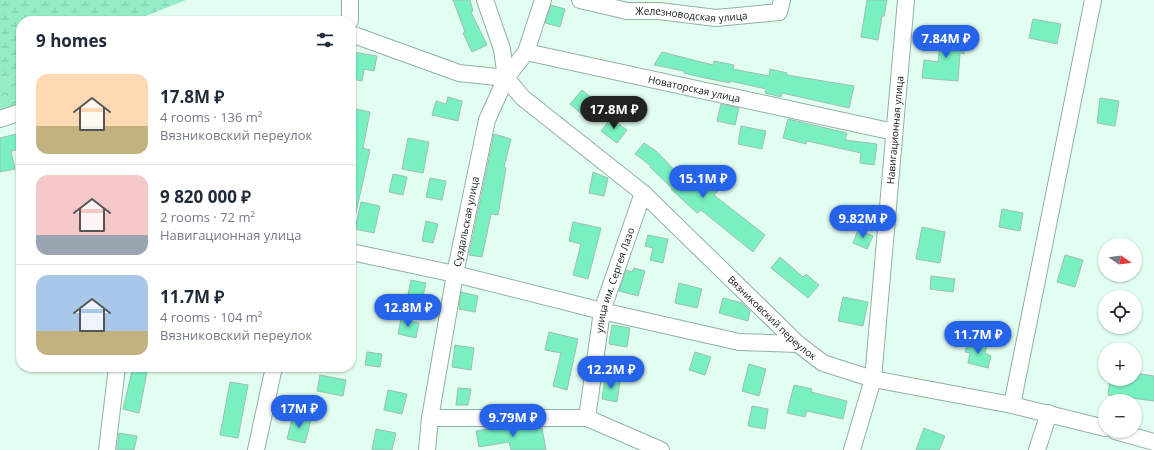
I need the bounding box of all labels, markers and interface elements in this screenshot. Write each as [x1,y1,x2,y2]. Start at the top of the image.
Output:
street label: Железноводская улица [635,4,748,25]
pin: 7.84M ₽ [909,25,983,59]
text: 9 homes [36,29,107,52]
icon: filters [314,29,336,51]
text: 7.84M ₽ [921,29,971,47]
street label: Новаторская улица [647,72,742,105]
street label: Навигационная улица [883,75,906,185]
text: 17.8M ₽ [160,85,224,108]
icon: home [68,90,116,138]
pin: 17.8M ₽ [577,96,651,130]
text: 17.8M ₽ [589,100,639,118]
text: 4 rooms · 136 m² [160,108,262,126]
text: Вязниковский переулок [160,126,312,144]
pin: 15.1M ₽ [666,165,740,199]
text: 15.1M ₽ [678,169,728,187]
street label: Суздальская улица [450,175,482,268]
text: 9 820 000 ₽ [160,185,251,208]
icon: home [68,191,116,239]
pin: 9.82M ₽ [826,205,900,239]
text: 2 rooms · 72 m² [160,208,255,226]
text: 9.82M ₽ [838,209,888,227]
text: Навигационная улица [160,226,301,244]
street label: улица им. Сергея Лазо [592,226,637,334]
north arrow [1098,238,1142,282]
map controls [1098,238,1142,438]
street label: Вязниковский переулок [725,272,820,363]
text: 11.7M ₽ [160,285,224,308]
button: locate [1098,290,1142,334]
icon: home [68,291,116,339]
pin: 12.8M ₽ [371,294,445,328]
text: 12.8M ₽ [383,298,433,316]
text: 4 rooms · 104 m² [160,308,262,326]
pin: 11.7M ₽ [941,321,1015,355]
text: 11.7M ₽ [953,325,1003,343]
text: Вязниковский переулок [160,326,312,344]
button: + [1098,342,1142,386]
pin: 12.2M ₽ [574,356,648,390]
text: 12.2M ₽ [586,360,636,378]
button: − [1098,394,1142,438]
pin: 17M ₽ [271,395,327,429]
text: 17M ₽ [280,399,318,417]
pin: 9.79M ₽ [476,404,550,438]
text: 9.79M ₽ [488,408,538,426]

